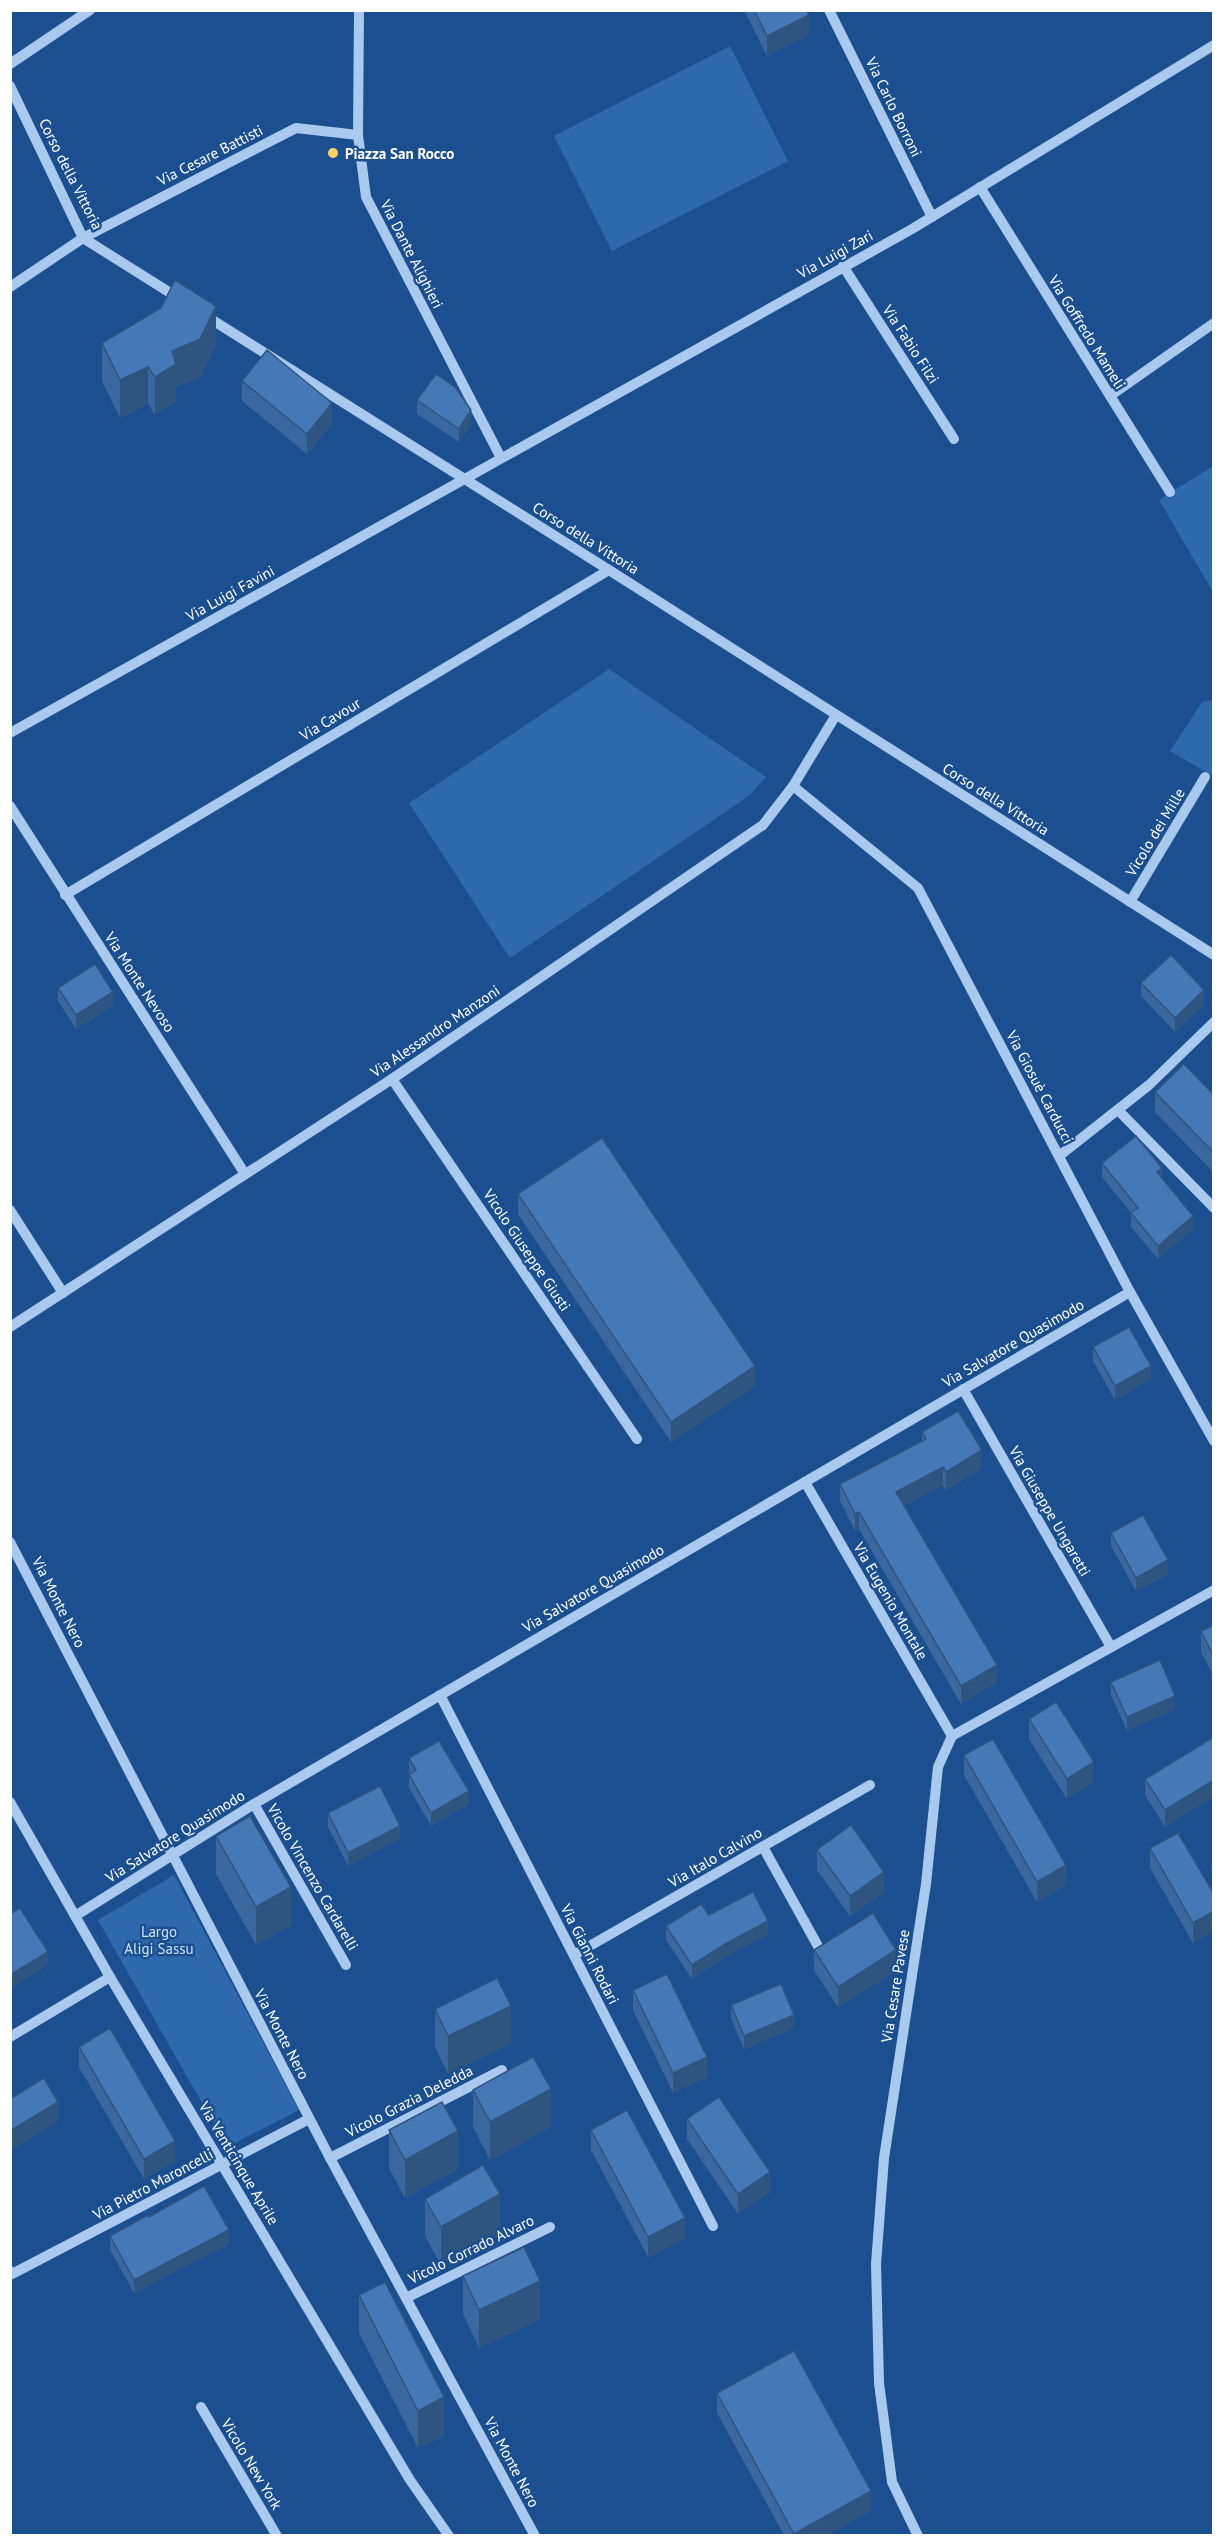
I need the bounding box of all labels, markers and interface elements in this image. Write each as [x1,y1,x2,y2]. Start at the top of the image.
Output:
street label: Via Carlo Borroni [861,53,926,160]
street label: Corso della Vittoria [35,115,107,233]
street label: Via Cesare Battisti [153,120,266,190]
place label: Piazza San Rocco [345,144,454,163]
marker: Piazza San Rocco [326,146,340,160]
street label: Via Dante Alighieri [376,195,448,312]
street label: Via Luigi Zari [793,225,876,283]
street label: Via Goffredo Mameli [1044,271,1130,393]
street label: Via Fabio Filzi [878,300,944,387]
street label: Corso della Vittoria [529,498,643,578]
street label: Via Luigi Favini [182,561,278,626]
street label: Via Cavour [295,693,364,745]
street label: Corso della Vittoria [939,759,1053,839]
street label: Vicolo dei Mille [1121,785,1189,880]
street label: Via Monte Nevoso [100,928,179,1036]
street label: Via Alessandro Manzoni [366,981,503,1082]
street label: Via Giosuè Carducci [1002,1026,1078,1147]
street label: Vicolo Giuseppe Giusti [479,1184,575,1315]
street label: Via Salvatore Quasimodo [938,1295,1087,1392]
street label: Via Giuseppe Ungaretti [1004,1442,1095,1580]
street label: Via Eugenio Montale [849,1538,932,1663]
street label: Via Salvatore Quasimodo [518,1540,667,1637]
street label: Via Monte Nero [27,1552,90,1651]
street label: Via Salvatore Quasimodo [101,1785,248,1887]
street label: Vicolo Vincenzo Cardarelli [263,1799,363,1954]
street label: Via Italo Calvino [664,1823,765,1892]
street label: Via Gianni Rodari [556,1900,623,2007]
park label: Largo Aligi Sassu [124,1922,194,1958]
street label: Via Cesare Pavese [877,1928,913,2045]
street label: Via Monte Nero [250,1985,314,2082]
street label: Vicolo Grazia Deledda [341,2061,476,2142]
street label: Via Venticinque Aprile [194,2097,283,2228]
street label: Via Pietro Maroncelli [89,2144,216,2224]
street label: Vicolo Corrado Alvaro [404,2210,537,2288]
street label: Via Monte Nero [480,2413,544,2510]
street label: Vicolo New York [217,2414,287,2514]

